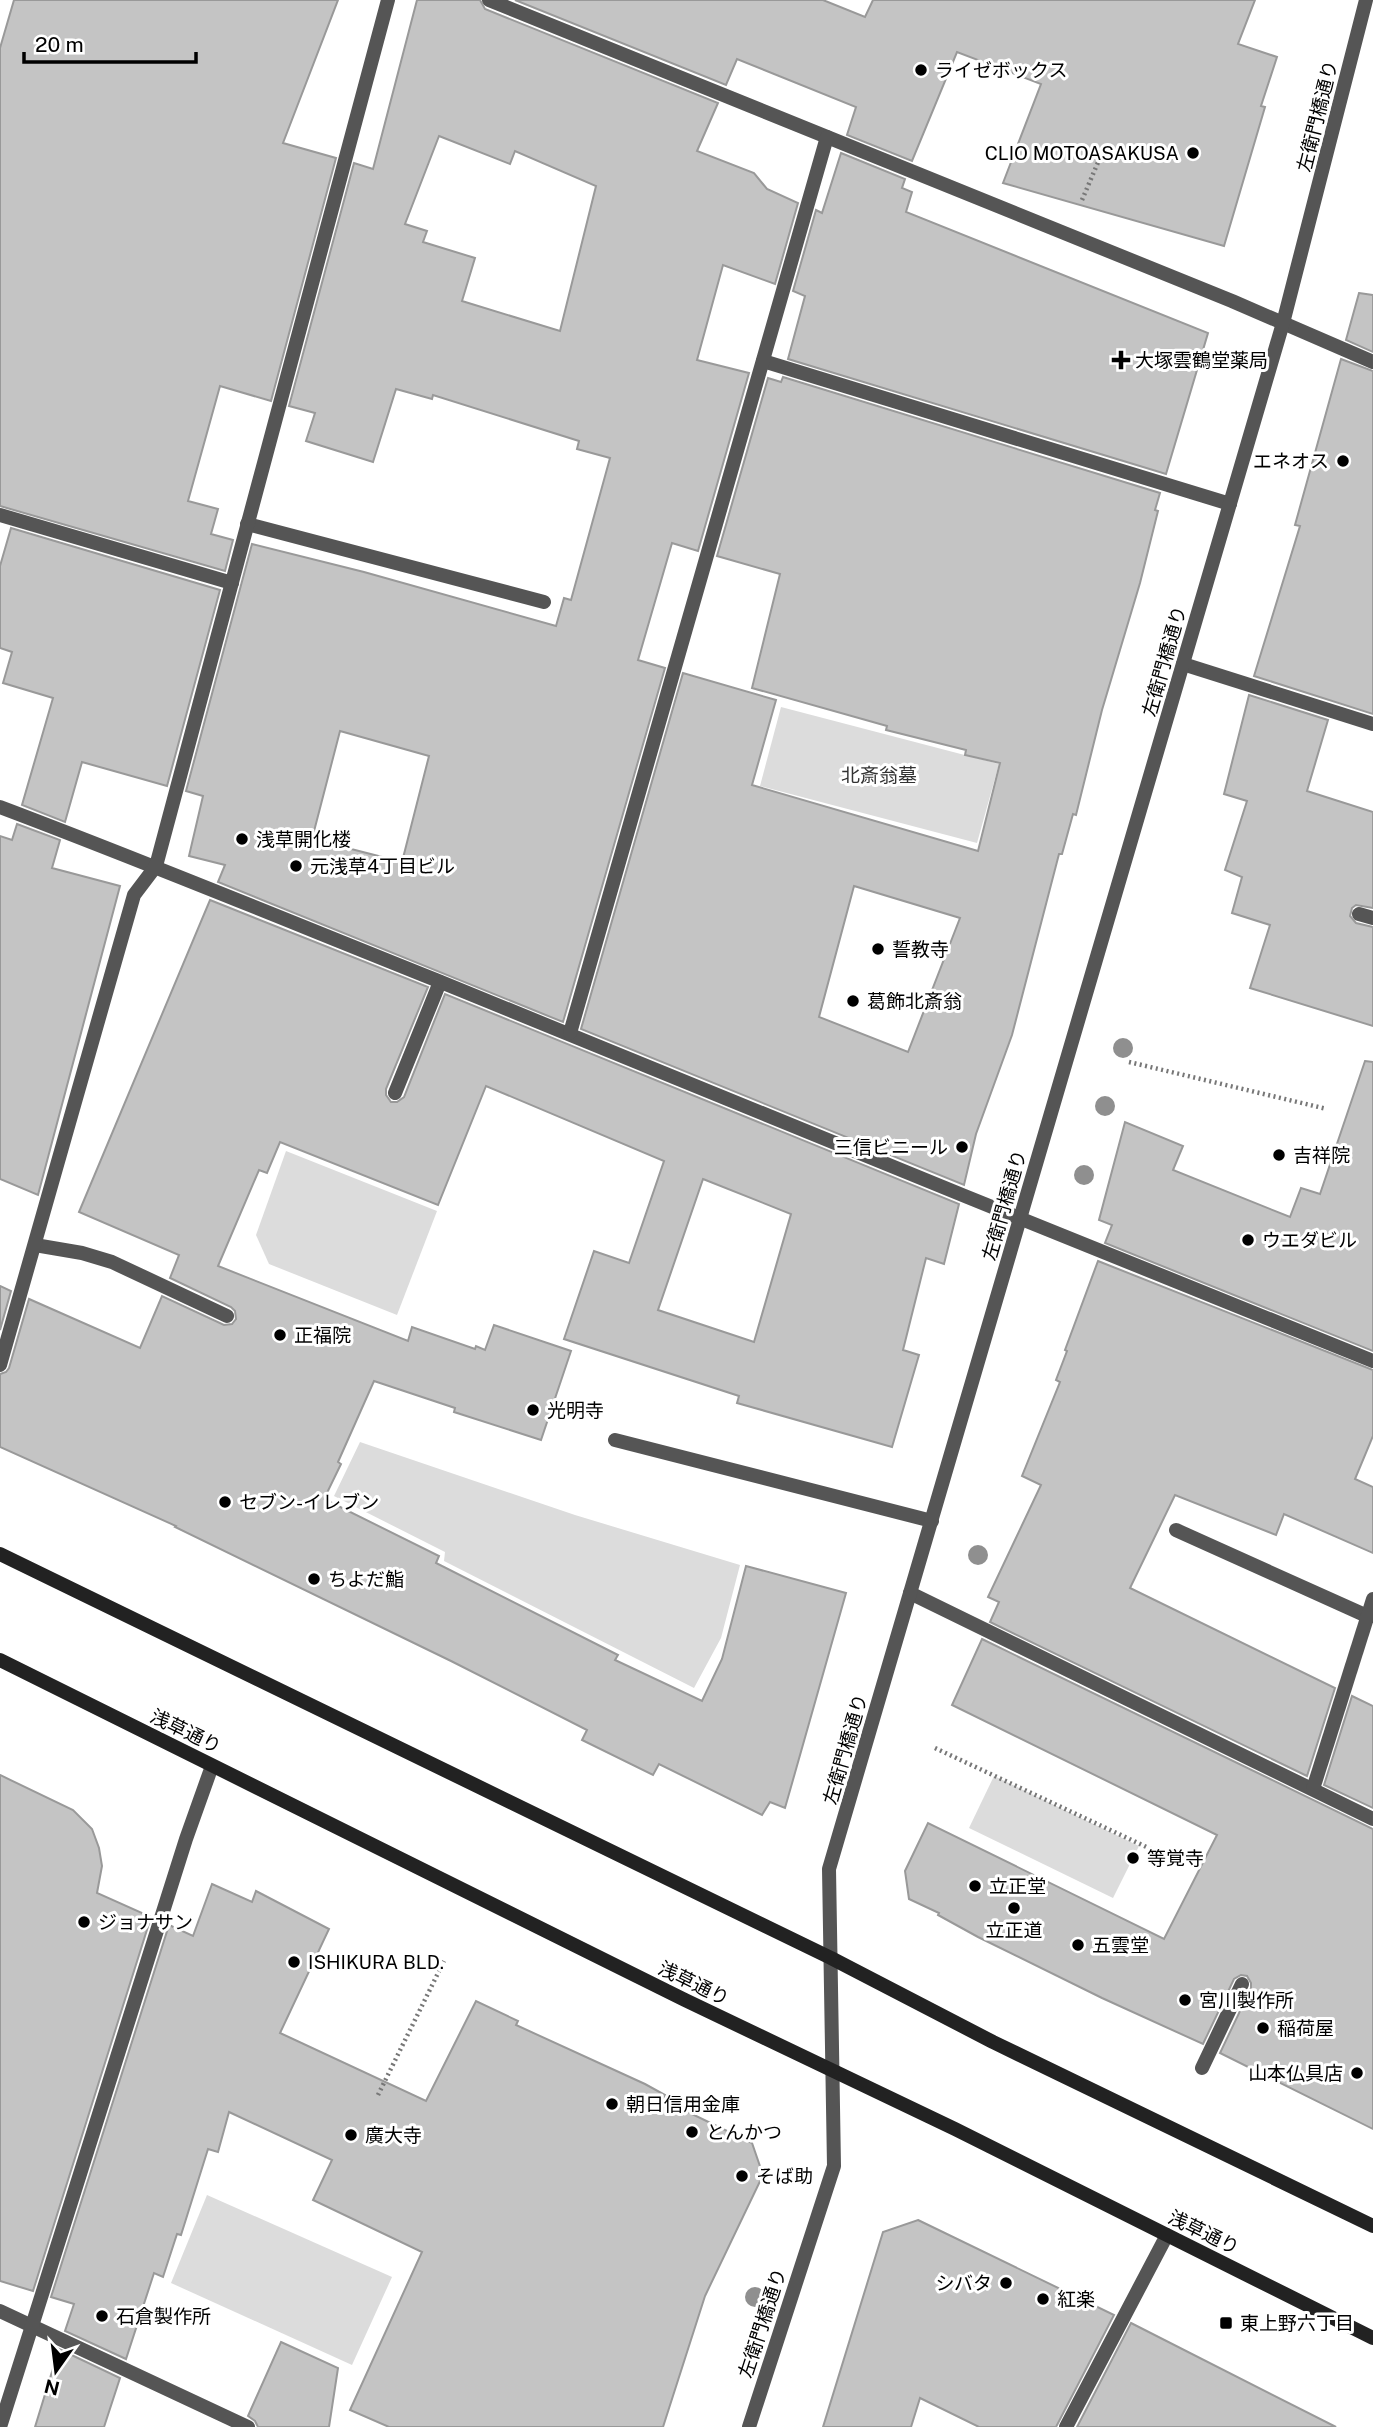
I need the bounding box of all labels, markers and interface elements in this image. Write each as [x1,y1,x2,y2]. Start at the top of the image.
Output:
scale bar [24,21,196,65]
text: 20 m [35,32,84,57]
street label: 左衛門橋通り [1293,58,1341,174]
place label: ライゼボックス [935,59,1067,81]
marker: ライゼボックス [913,62,929,78]
place label: CLIO MOTOASAKUSA [985,142,1179,164]
marker: CLIO MOTOASAKUSA [1185,145,1201,161]
place label: 大塚雲鶴堂薬局 [1135,349,1268,371]
marker: 大塚雲鶴堂薬局 [1113,352,1129,368]
place label: エネオス [1253,450,1329,472]
marker: エネオス [1335,453,1351,469]
street label: 左衛門橋通り [1138,603,1190,719]
park label: 北斎翁墓 [841,764,917,786]
place label: 浅草開化楼 [256,828,351,850]
marker: 浅草開化楼 [234,831,250,847]
place label: 元浅草4丁目ビル [310,855,455,877]
marker: 元浅草4丁目ビル [288,858,304,874]
place label: 誓教寺 [892,938,949,960]
marker: 誓教寺 [870,941,886,957]
place label: 葛飾北斎翁 [867,990,962,1012]
marker: 葛飾北斎翁 [845,993,861,1009]
place label: 三信ビニール [834,1136,948,1158]
marker: 三信ビニール [954,1139,970,1155]
place label: 吉祥院 [1293,1144,1350,1166]
street label: 左衛門橋通り [978,1147,1030,1263]
marker: 吉祥院 [1271,1147,1287,1163]
place label: ウエダビル [1262,1229,1357,1251]
marker: ウエダビル [1240,1232,1256,1248]
place label: 正福院 [294,1324,351,1346]
marker: 正福院 [272,1327,288,1343]
place label: 光明寺 [547,1399,604,1421]
marker: 光明寺 [525,1402,541,1418]
place label: セブン-イレブン [239,1491,379,1513]
marker: セブン-イレブン [217,1494,233,1510]
place label: ちよだ鮨 [328,1568,404,1590]
marker: ちよだ鮨 [306,1571,322,1587]
street label: 左衛門橋通り [819,1691,871,1807]
street label: 浅草通り [147,1704,225,1758]
place label: 等覚寺 [1147,1847,1204,1869]
marker: 等覚寺 [1125,1850,1141,1866]
place label: 立正堂 [989,1875,1046,1897]
marker: 立正堂 [967,1878,983,1894]
marker: 立正道 [1006,1900,1022,1916]
place label: ジョナサン [98,1911,193,1933]
marker: ジョナサン [76,1914,92,1930]
place label: 立正道 [985,1919,1043,1941]
place label: 五雲堂 [1092,1934,1149,1956]
marker: 五雲堂 [1070,1937,1086,1953]
place label: ISHIKURA BLD. [308,1951,444,1973]
marker: ISHIKURA BLD. [286,1954,302,1970]
street label: 浅草通り [655,1956,733,2010]
place label: 宮川製作所 [1199,1989,1294,2011]
marker: 宮川製作所 [1177,1992,1193,2008]
place label: 稲荷屋 [1277,2017,1334,2039]
marker: 稲荷屋 [1255,2020,1271,2036]
place label: 山本仏具店 [1248,2062,1343,2084]
marker: 山本仏具店 [1349,2065,1365,2081]
place label: 朝日信用金庫 [626,2093,740,2115]
marker: 朝日信用金庫 [604,2096,620,2112]
place label: とんかつ [706,2121,782,2143]
place label: 廣大寺 [365,2124,422,2146]
marker: とんかつ [684,2124,700,2140]
marker: 廣大寺 [343,2127,359,2143]
place label: そば助 [756,2165,813,2187]
marker: そば助 [734,2168,750,2184]
street label: 浅草通り [1165,2205,1243,2259]
street label: 左衛門橋通り [734,2265,790,2381]
place label: シバタ [936,2272,992,2294]
marker: シバタ [998,2275,1014,2291]
place label: 紅楽 [1057,2288,1095,2310]
marker: 紅楽 [1035,2291,1051,2307]
place label: 石倉製作所 [116,2305,211,2327]
marker: 石倉製作所 [94,2308,110,2324]
place label: 東上野六丁目 [1240,2312,1354,2334]
marker: 東上野六丁目 [1218,2315,1234,2331]
north arrow [21,2336,91,2406]
text: N [42,2375,62,2400]

